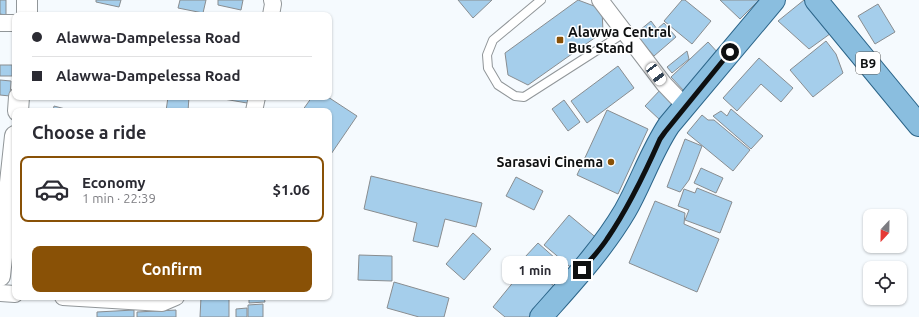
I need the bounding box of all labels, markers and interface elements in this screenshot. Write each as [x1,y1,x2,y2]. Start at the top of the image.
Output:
place label: Alawwa Central Bus Stand [568,24,671,56]
text: Alawwa-Dampelessa Road [56,29,240,46]
marker: Alawwa Central Bus Stand [555,35,565,45]
route start [721,43,739,61]
road number: B9 [856,52,880,74]
car [644,61,668,87]
text: Alawwa-Dampelessa Road [56,67,240,84]
text: Choose a ride [32,122,146,142]
place label: Sarasavi Cinema [497,154,603,170]
marker: Sarasavi Cinema [606,157,616,167]
icon: car [34,171,70,207]
text: Economy [82,174,146,191]
text: $1.06 [272,181,310,198]
text: 1 min · 22:39 [82,191,156,205]
north arrow [863,209,907,253]
map controls [863,209,907,305]
button: Confirm [32,246,312,292]
callout: 1 min [502,256,568,284]
route end [573,261,591,279]
button: locate [863,261,907,305]
text: 1 min [519,263,551,277]

